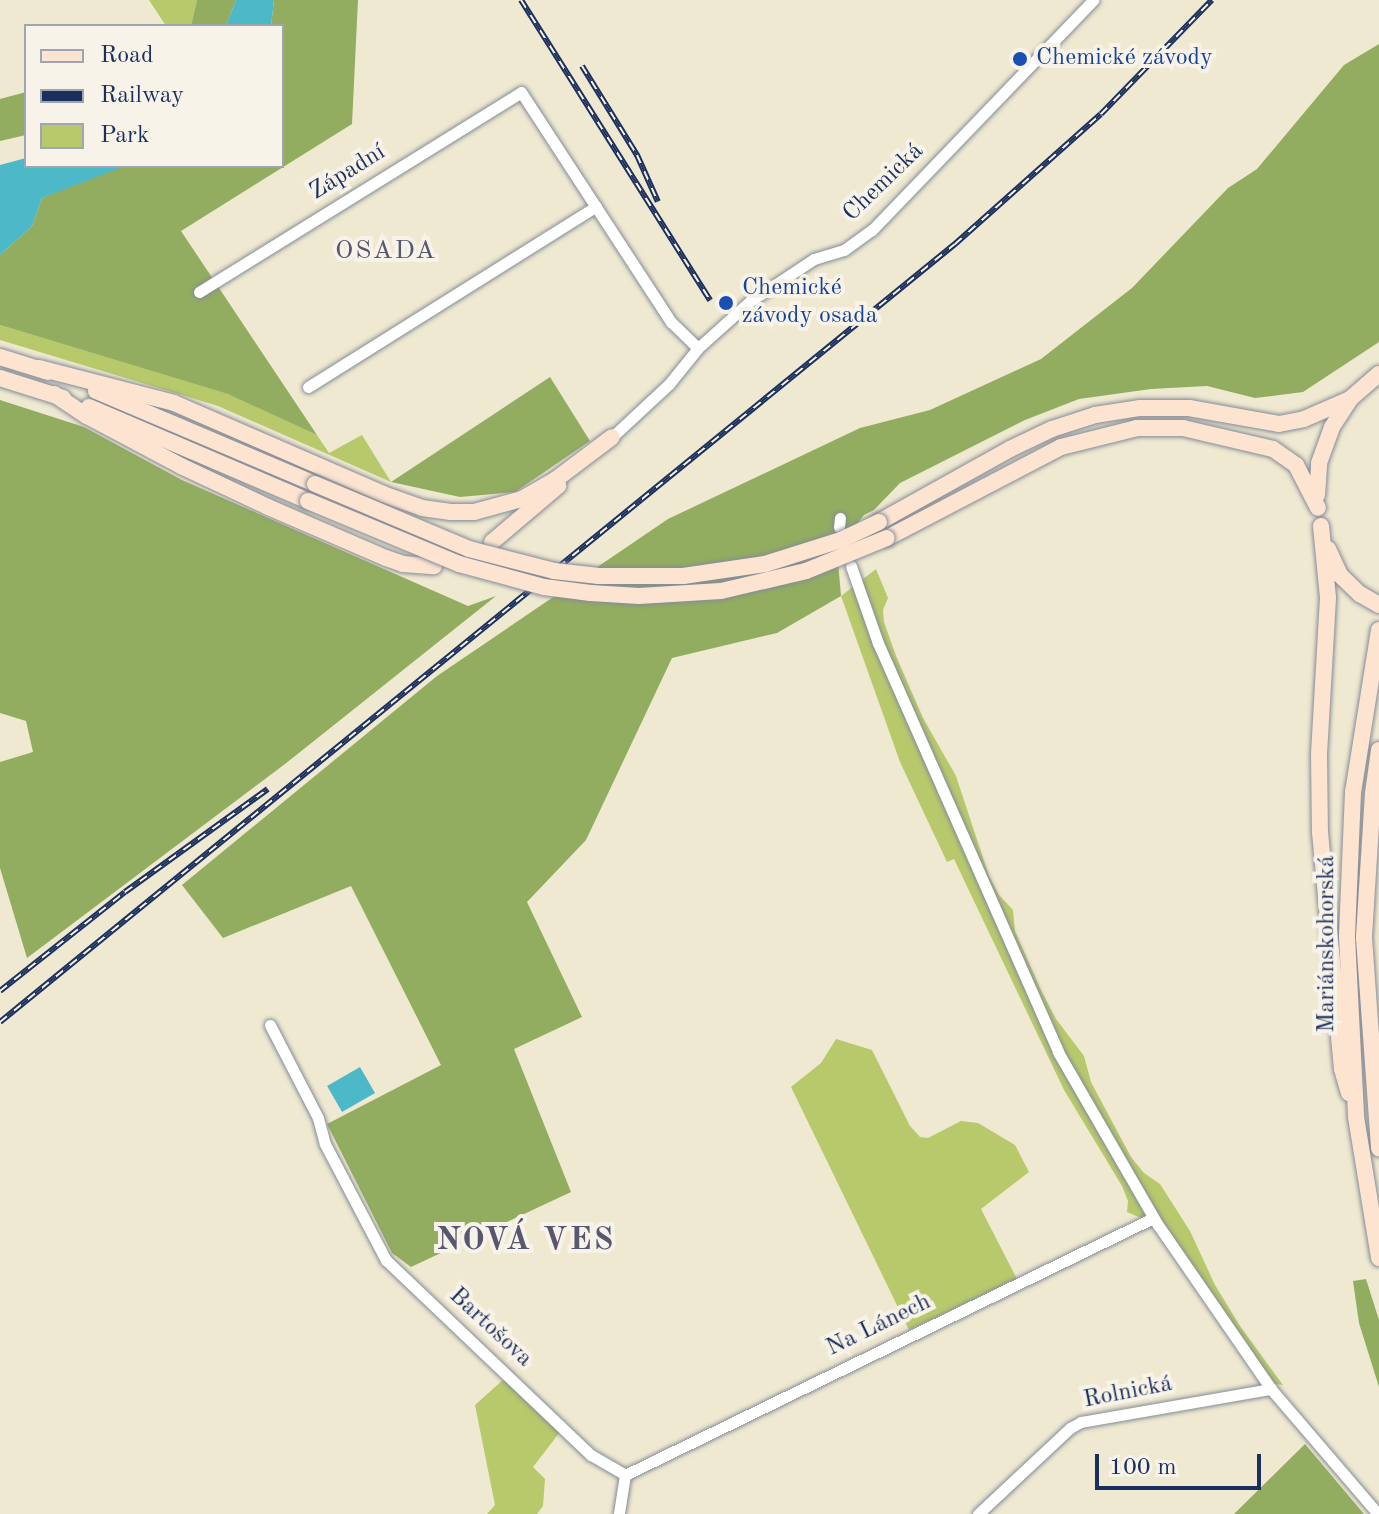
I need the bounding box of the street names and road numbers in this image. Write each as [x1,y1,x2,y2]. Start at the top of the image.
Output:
street label: Chemická [838,138,930,228]
street label: Západní [305,139,391,207]
street label: Mariánskohorská [1314,855,1342,1033]
street label: Bartošova [442,1282,538,1374]
street label: Na Lánech [822,1288,936,1364]
street label: Rolnická [1081,1370,1175,1416]

